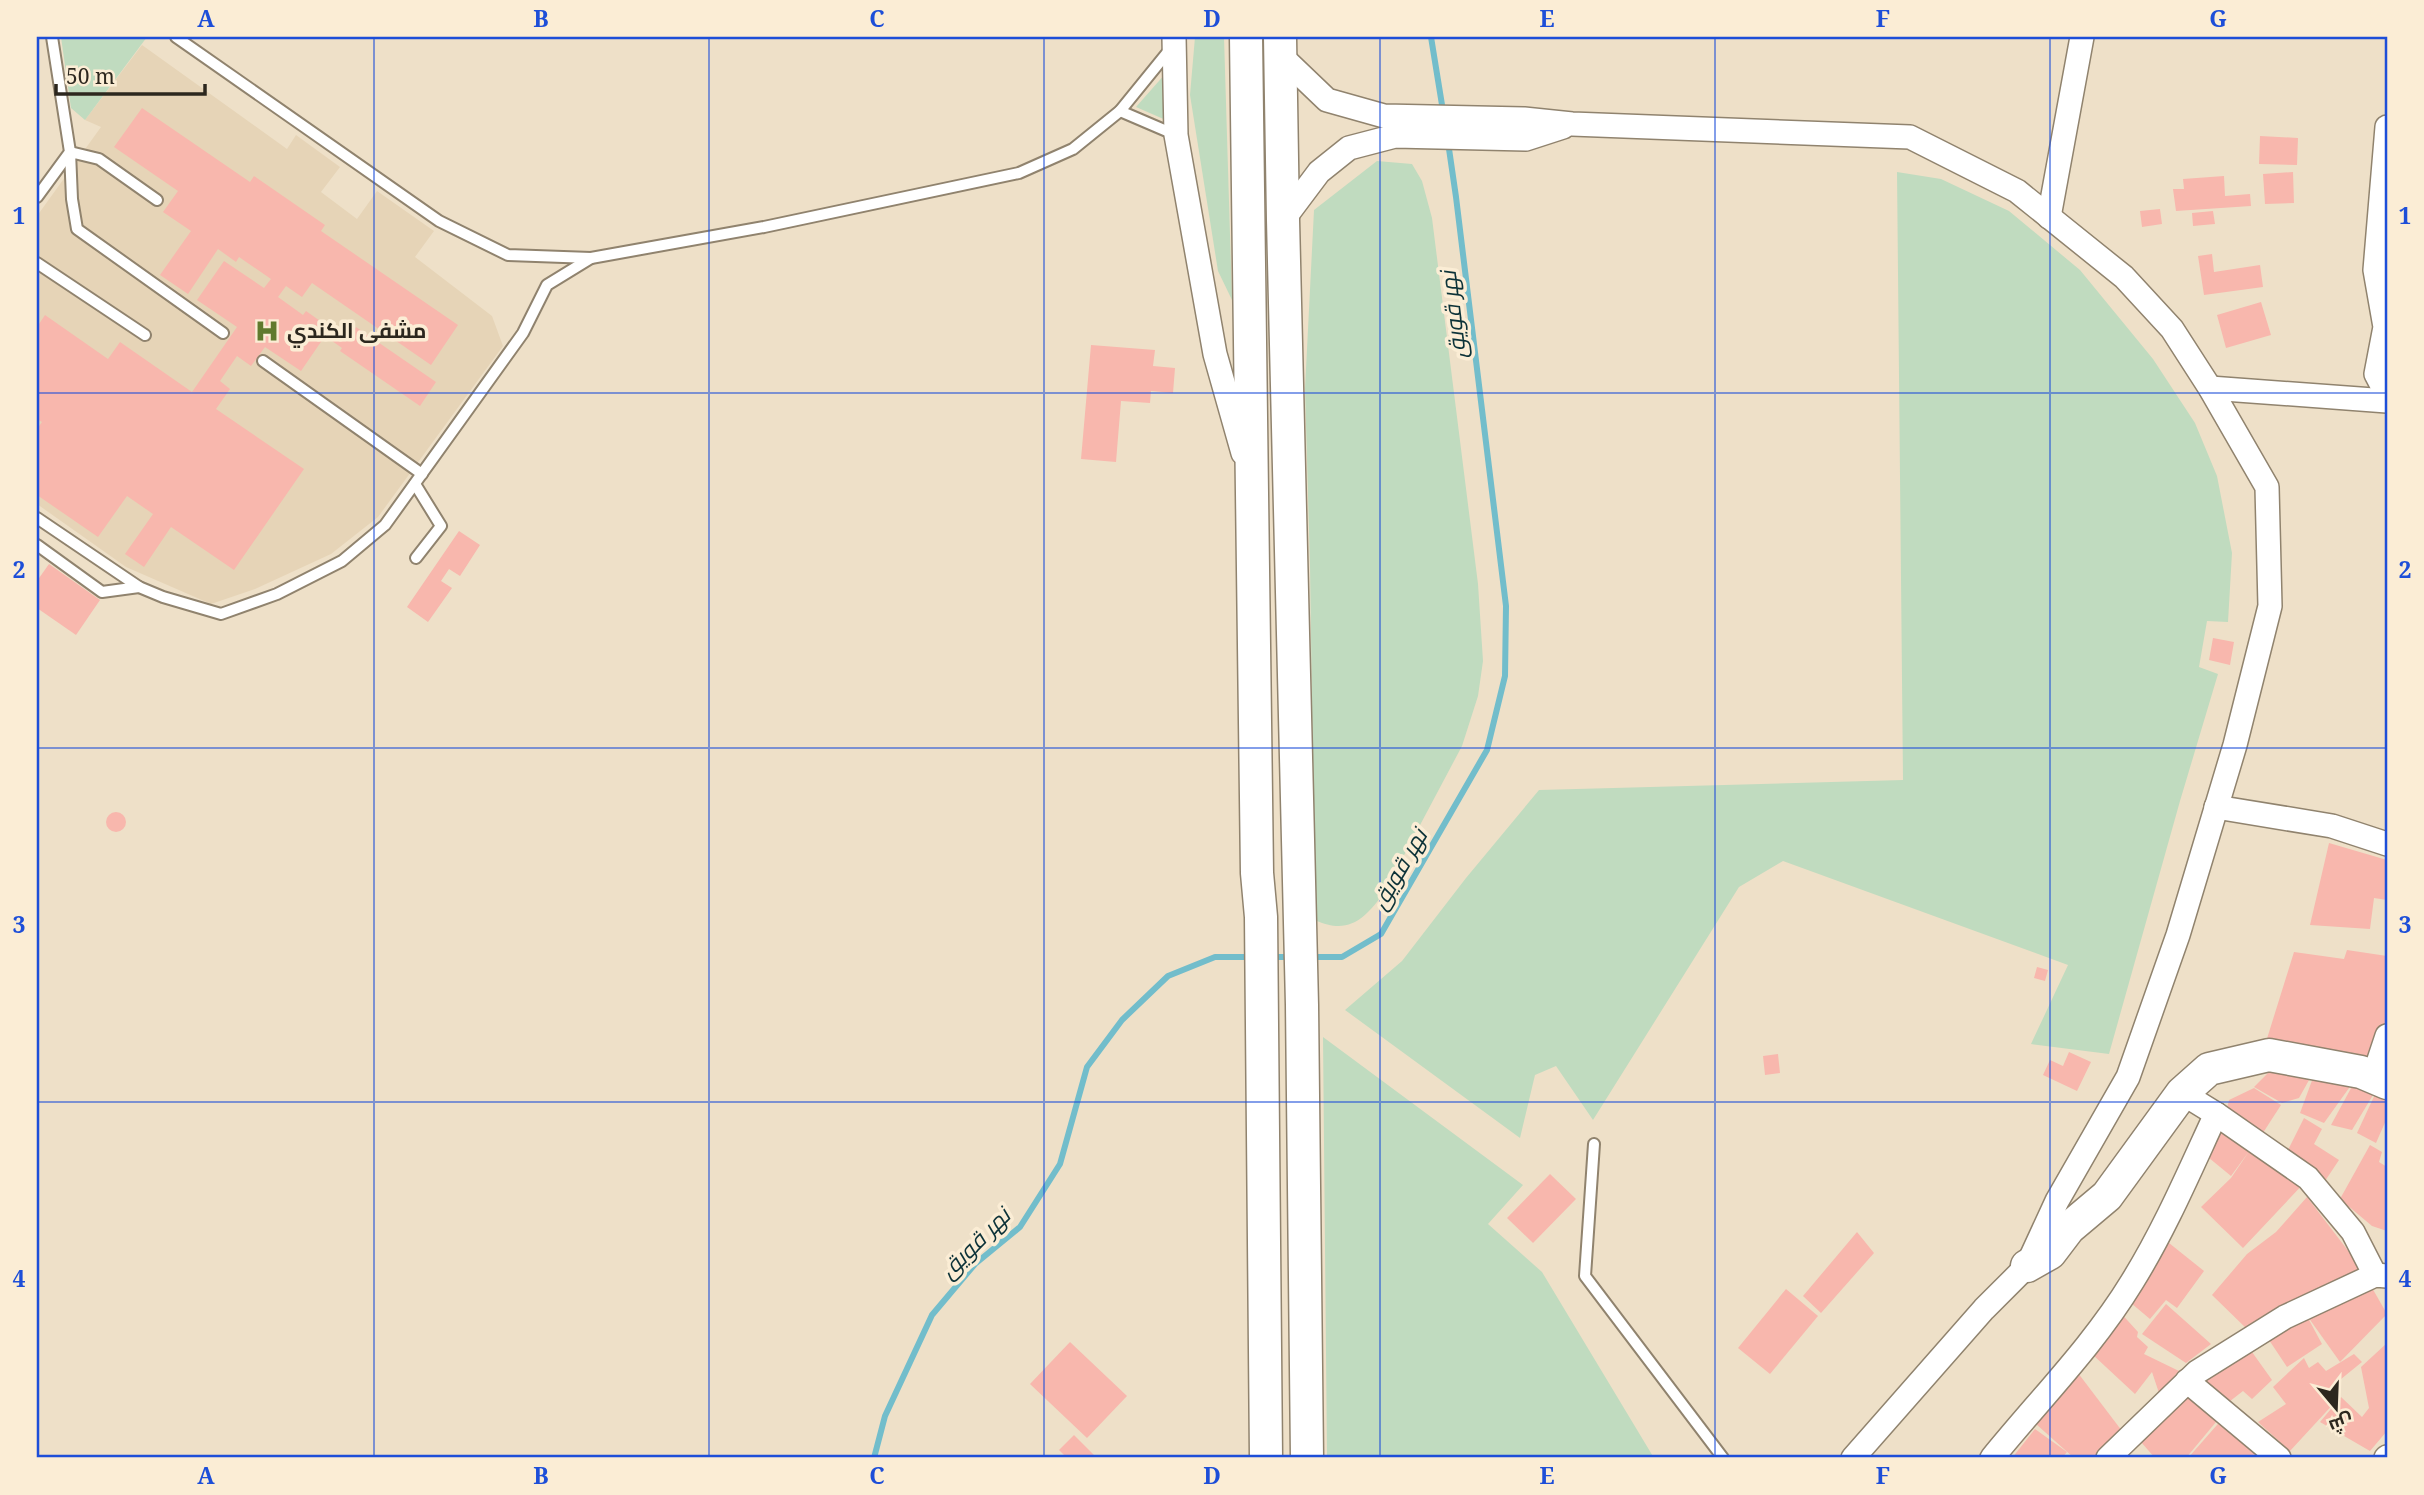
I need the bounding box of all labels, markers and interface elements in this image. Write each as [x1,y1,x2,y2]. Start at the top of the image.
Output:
text: A [197,2,215,34]
text: B [533,2,549,34]
text: C [869,2,885,34]
text: D [1203,2,1221,34]
text: E [1539,2,1555,34]
text: F [1876,2,1890,34]
text: G [2209,2,2227,34]
scale bar [56,52,205,96]
text: 50 m [66,62,115,90]
text: 1 [13,199,26,231]
text: 1 [2399,199,2412,231]
water label: نهر قويق [1430,267,1473,361]
place label: مشفى الكندي [287,316,426,348]
hospital icon: مشفى الكندي [253,317,281,345]
text: 2 [13,553,26,585]
text: 2 [2399,553,2412,585]
water label: نهر قويق [1362,820,1435,915]
text: 3 [13,908,26,940]
text: 3 [2399,908,2412,940]
water label: نهر قويق [932,1198,1019,1285]
text: 4 [13,1262,26,1294]
text: 4 [2399,1262,2412,1294]
north arrow [2302,1372,2372,1442]
text: ش [2326,1408,2357,1440]
text: A [197,1459,215,1491]
text: B [533,1459,549,1491]
text: C [869,1459,885,1491]
text: D [1203,1459,1221,1491]
text: E [1539,1459,1555,1491]
text: F [1876,1459,1890,1491]
text: G [2209,1459,2227,1491]

